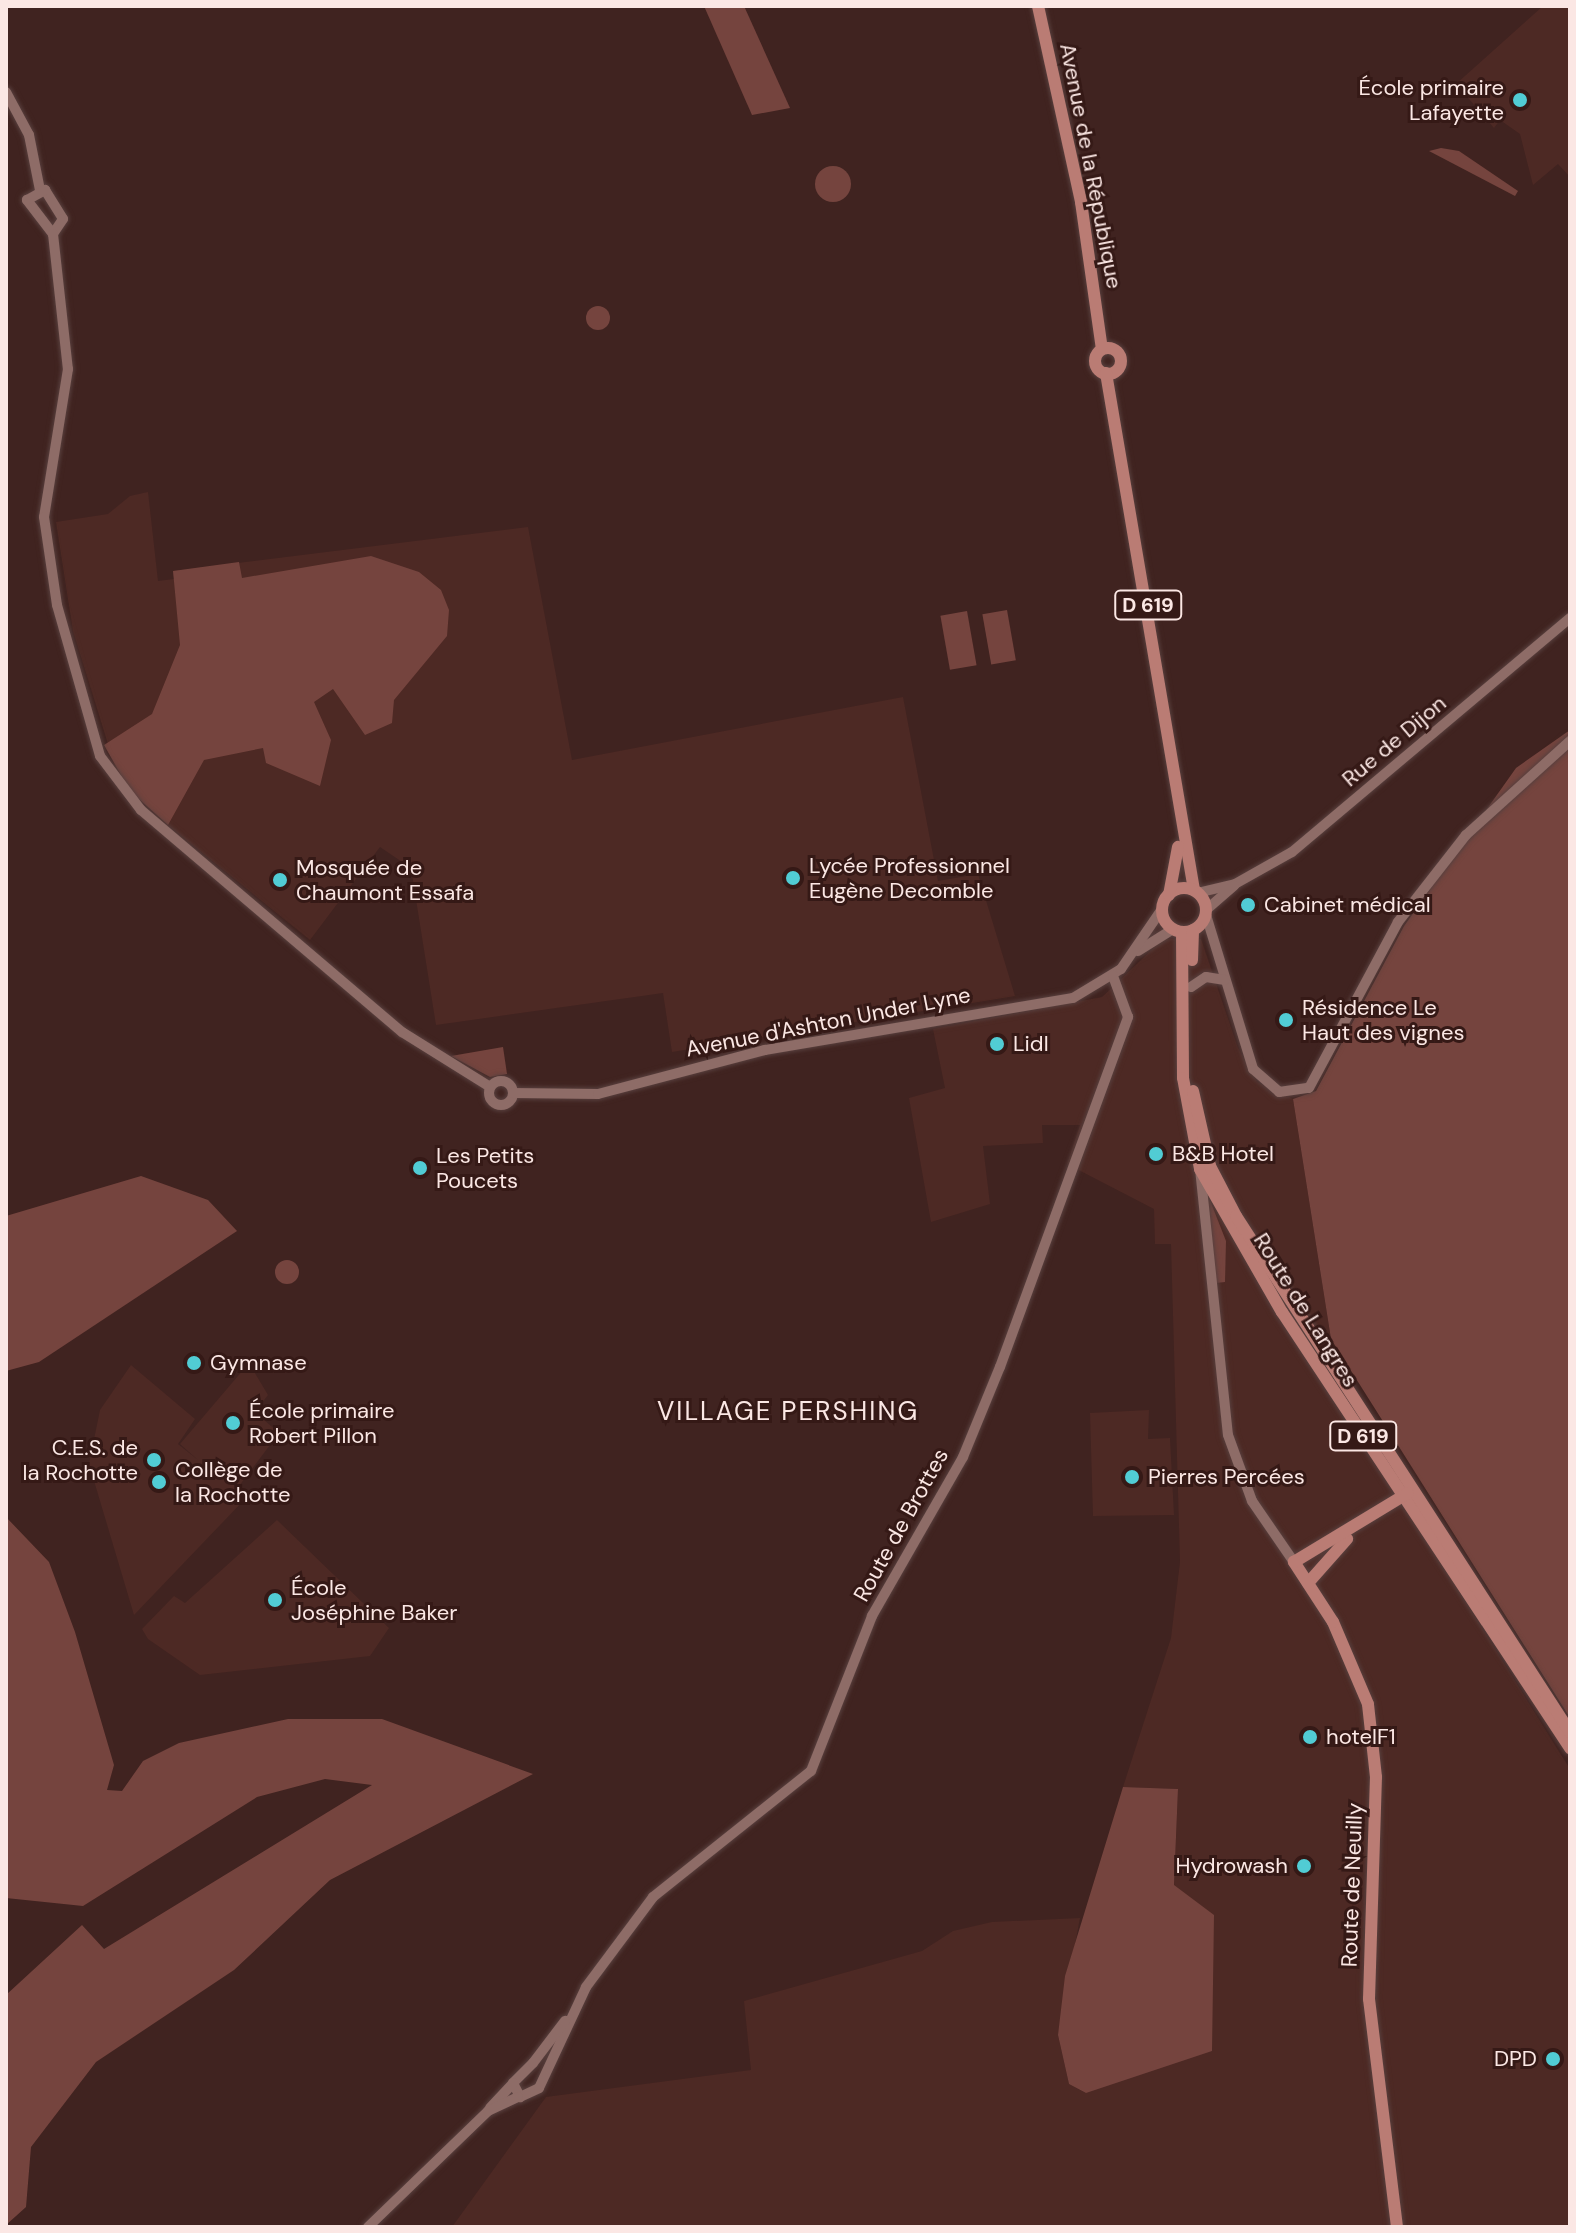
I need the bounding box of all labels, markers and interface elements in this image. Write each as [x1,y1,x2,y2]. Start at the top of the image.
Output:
street label: Avenue de la République [1054,41,1128,291]
place label: École primaire Lafayette [1358,74,1504,126]
marker: École primaire Lafayette [1511,91,1529,109]
road number: D 619 [1114,589,1182,621]
street label: Rue de Dijon [1337,690,1451,792]
place label: Lycée Professionnel Eugène Decomble [809,852,1010,904]
place label: Mosquée de Chaumont Essafa [296,854,474,906]
marker: Lycée Professionnel Eugène Decomble [784,869,802,887]
marker: Mosquée de Chaumont Essafa [271,871,289,889]
place label: Cabinet médical [1264,892,1431,918]
marker: Cabinet médical [1239,896,1257,914]
street label: Avenue d'Ashton Under Lyne [683,981,973,1063]
place label: Résidence Le Haut des vignes [1302,994,1465,1046]
marker: Résidence Le Haut des vignes [1277,1011,1295,1029]
place label: Lidl [1013,1031,1049,1057]
marker: Lidl [988,1035,1006,1053]
place label: B&B Hotel [1172,1141,1274,1167]
place label: Les Petits Poucets [436,1142,534,1194]
marker: B&B Hotel [1147,1145,1165,1163]
marker: Les Petits Poucets [411,1159,429,1177]
street label: Route de Langres [1248,1228,1364,1392]
place label: Gymnase [210,1350,307,1376]
marker: Gymnase [185,1354,203,1372]
district label: VILLAGE PERSHING [657,1396,919,1428]
place label: École primaire Robert Pillon [249,1397,395,1448]
marker: École primaire Robert Pillon [224,1414,242,1432]
road number: D 619 [1329,1420,1397,1452]
place label: C.E.S. de la Rochotte [23,1434,138,1486]
street label: Route de Brottes [848,1444,954,1606]
marker: C.E.S. de la Rochotte [145,1451,163,1469]
place label: Collège de la Rochotte [175,1456,290,1508]
place label: Pierres Percées [1148,1464,1305,1490]
marker: Pierres Percées [1123,1468,1141,1486]
marker: Collège de la Rochotte [150,1473,168,1491]
place label: École Joséphine Baker [291,1574,457,1626]
marker: École Joséphine Baker [266,1591,284,1609]
place label: hotelF1 [1326,1724,1396,1750]
marker: hotelF1 [1301,1728,1319,1746]
street label: Route de Neuilly [1336,1802,1368,1968]
place label: Hydrowash [1176,1853,1288,1879]
marker: Hydrowash [1295,1857,1313,1875]
place label: DPD [1494,2046,1537,2072]
marker: DPD [1544,2050,1562,2068]

